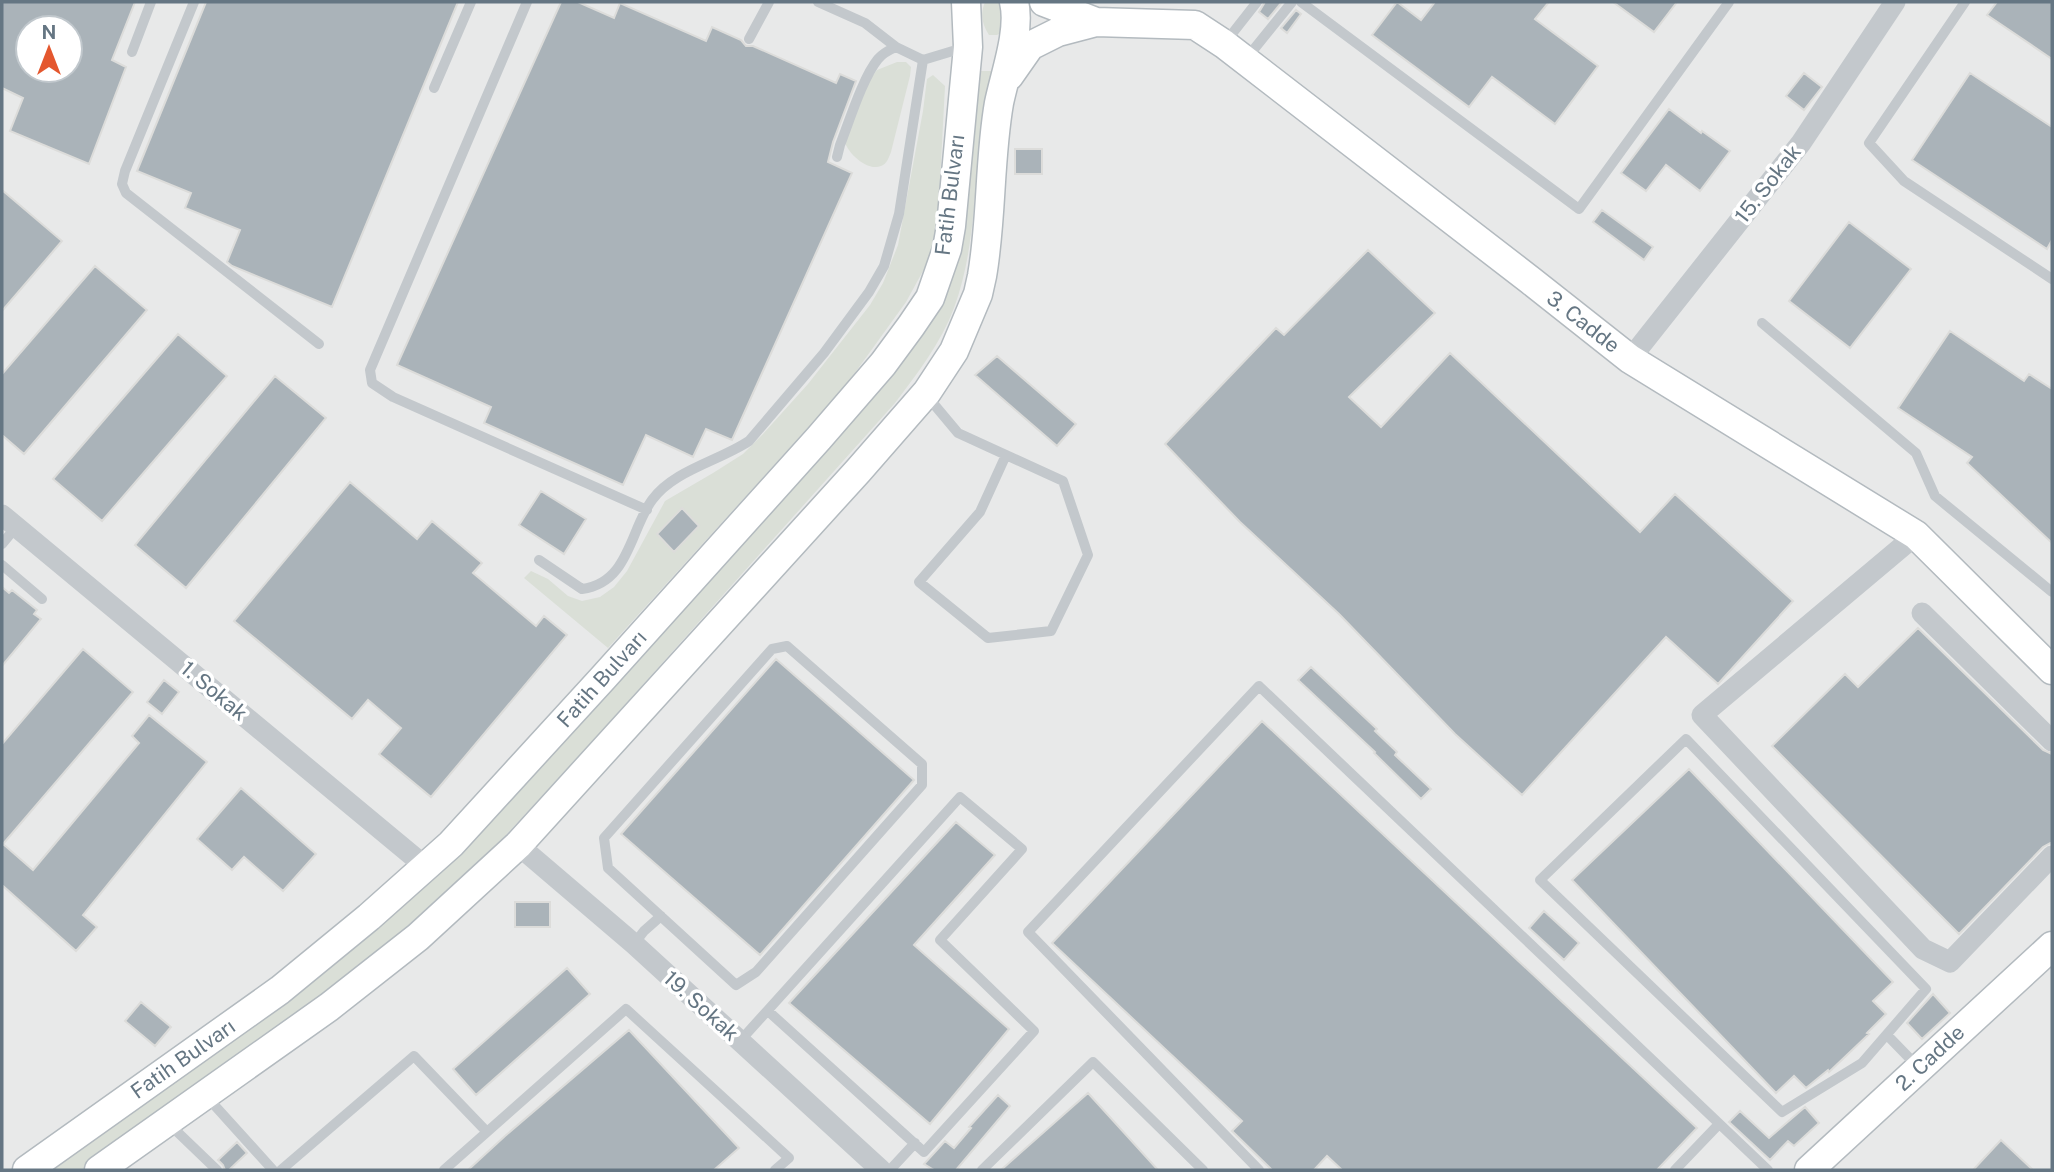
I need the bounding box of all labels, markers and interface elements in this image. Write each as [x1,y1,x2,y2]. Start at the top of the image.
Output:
north arrow [14,14,84,84]
text: N [42,21,56,43]
street label: Fatih Bulvarı [930,133,969,257]
street label: 15. Sokak [1729,139,1806,228]
street label: 3. Cadde [1542,285,1625,358]
street label: Fatih Bulvarı [552,625,652,732]
street label: 1. Sokak [176,656,253,726]
street label: 19. Sokak [659,965,744,1046]
street label: Fatih Bulvarı [126,1013,240,1104]
street label: 2. Cadde [1890,1019,1969,1096]

